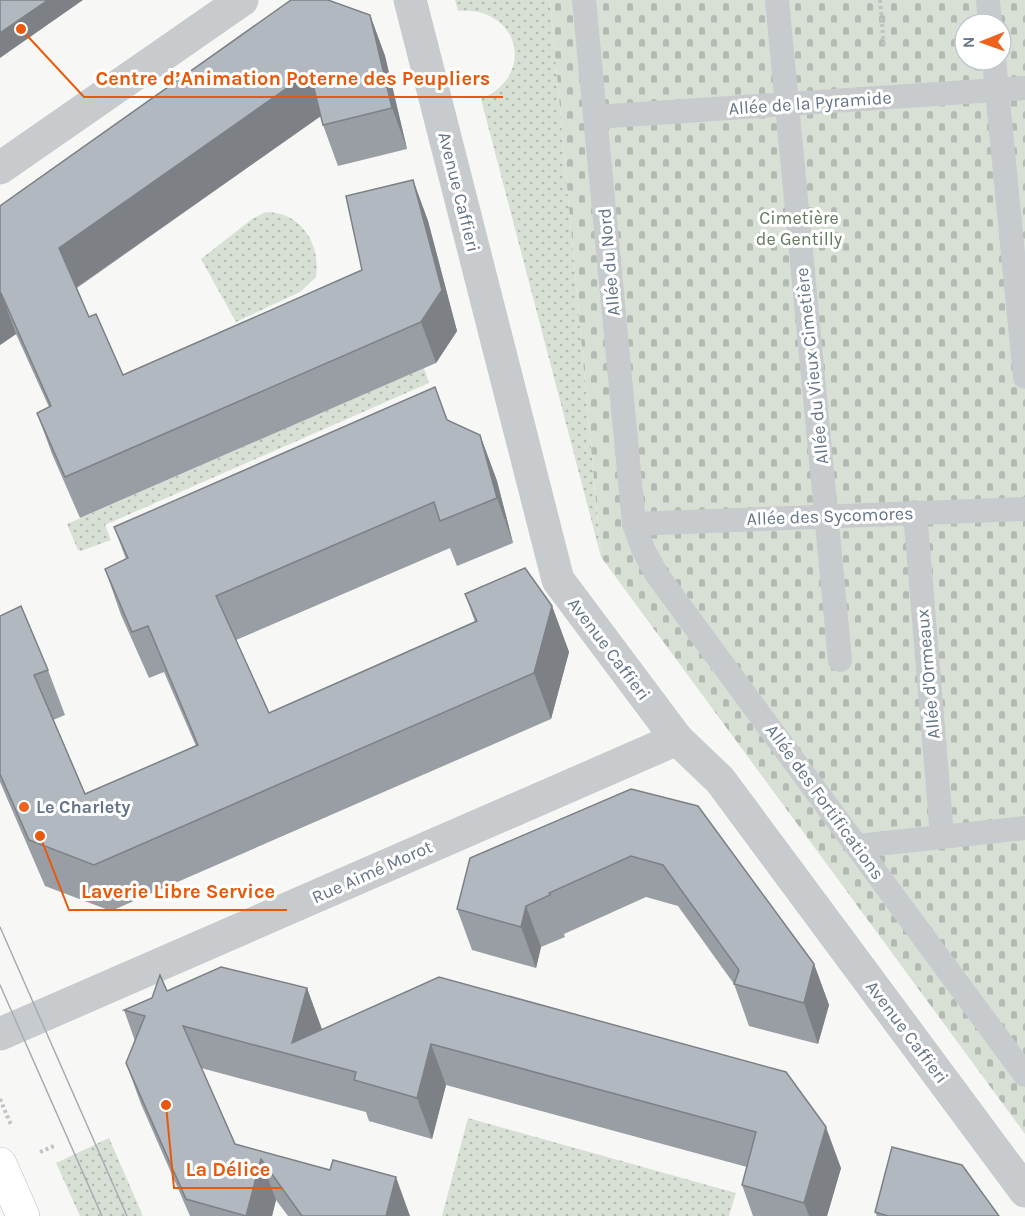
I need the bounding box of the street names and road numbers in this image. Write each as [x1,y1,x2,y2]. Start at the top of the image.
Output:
street label: Allée de la Pyramide [728,86,892,120]
street label: Avenue Caffieri [433,130,485,254]
street label: Allée du Nord [593,207,625,317]
street label: Allée du Vieux Cimetière [791,267,833,465]
street label: Allée des Sycomores [746,502,914,530]
street label: Avenue Caffieri [563,593,655,705]
street label: Allée d'Ormeaux [911,608,945,740]
street label: Allée des Fortifications [761,720,889,884]
street label: Rue Aimé Morot [308,835,436,908]
street label: Avenue Caffieri [861,976,953,1088]

